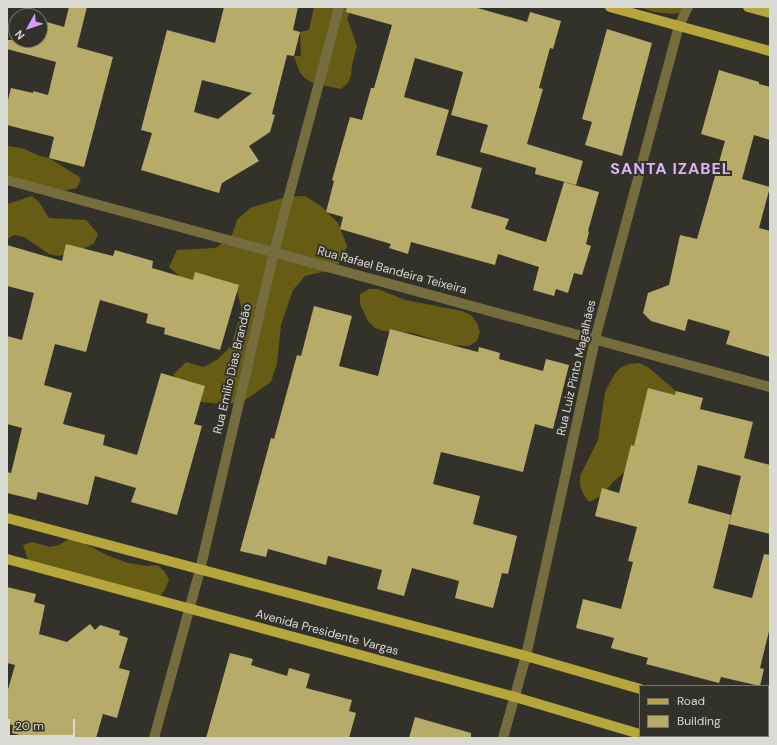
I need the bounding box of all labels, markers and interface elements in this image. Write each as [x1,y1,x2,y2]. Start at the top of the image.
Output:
north arrow [8,8,48,48]
text: N [12,27,28,43]
district label: SANTA IZABEL [610,159,732,179]
street label: Rua Rafael Bandeira Teixeira [316,244,468,298]
street label: Rua Luiz Pinto Magalhães [554,299,600,437]
street label: Rua Emilio Dias Brandão [211,303,255,435]
street label: Avenida Presidente Vargas [254,607,400,659]
legend [639,685,769,737]
text: Road [677,693,705,709]
scale bar [10,711,77,737]
text: Building [677,713,721,729]
text: 20 m [15,718,44,734]

